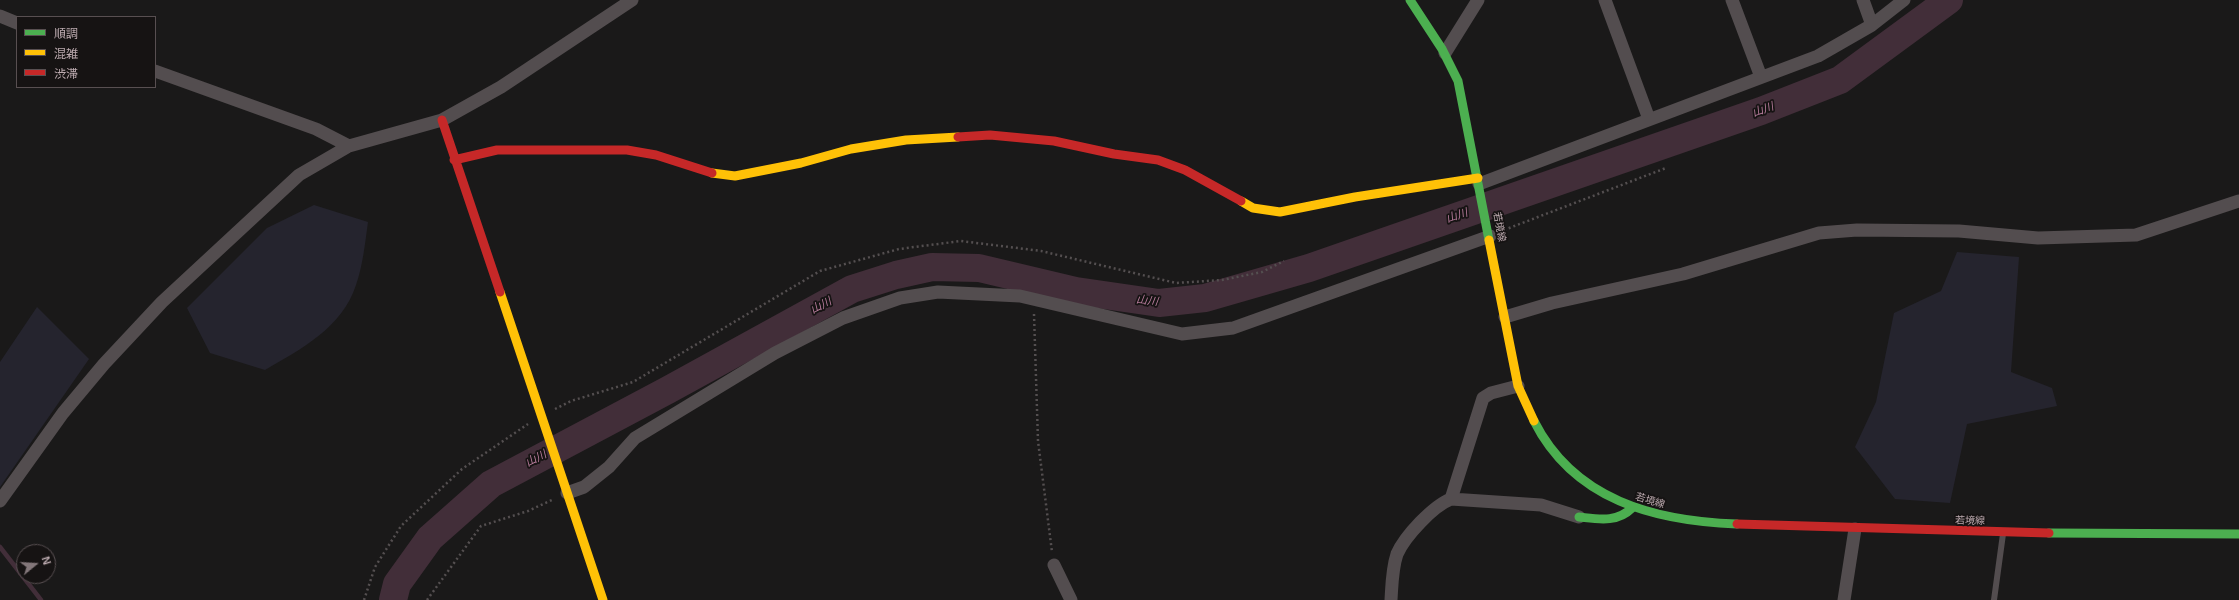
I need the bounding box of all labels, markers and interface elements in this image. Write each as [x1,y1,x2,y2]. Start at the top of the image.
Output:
legend [16,16,156,88]
text: 順調 [54,27,78,41]
text: 混雑 [54,47,78,61]
text: 渋滞 [54,67,78,81]
water label: 山川 [1750,100,1776,120]
water label: 山川 [1444,206,1470,226]
street label: 若境線 [1490,211,1508,243]
water label: 山川 [1135,293,1159,309]
water label: 山川 [808,295,834,317]
water label: 山川 [523,448,549,470]
street label: 若境線 [1634,491,1666,511]
street label: 若境線 [1955,515,1985,527]
north arrow [16,544,56,584]
text: N [40,555,53,566]

